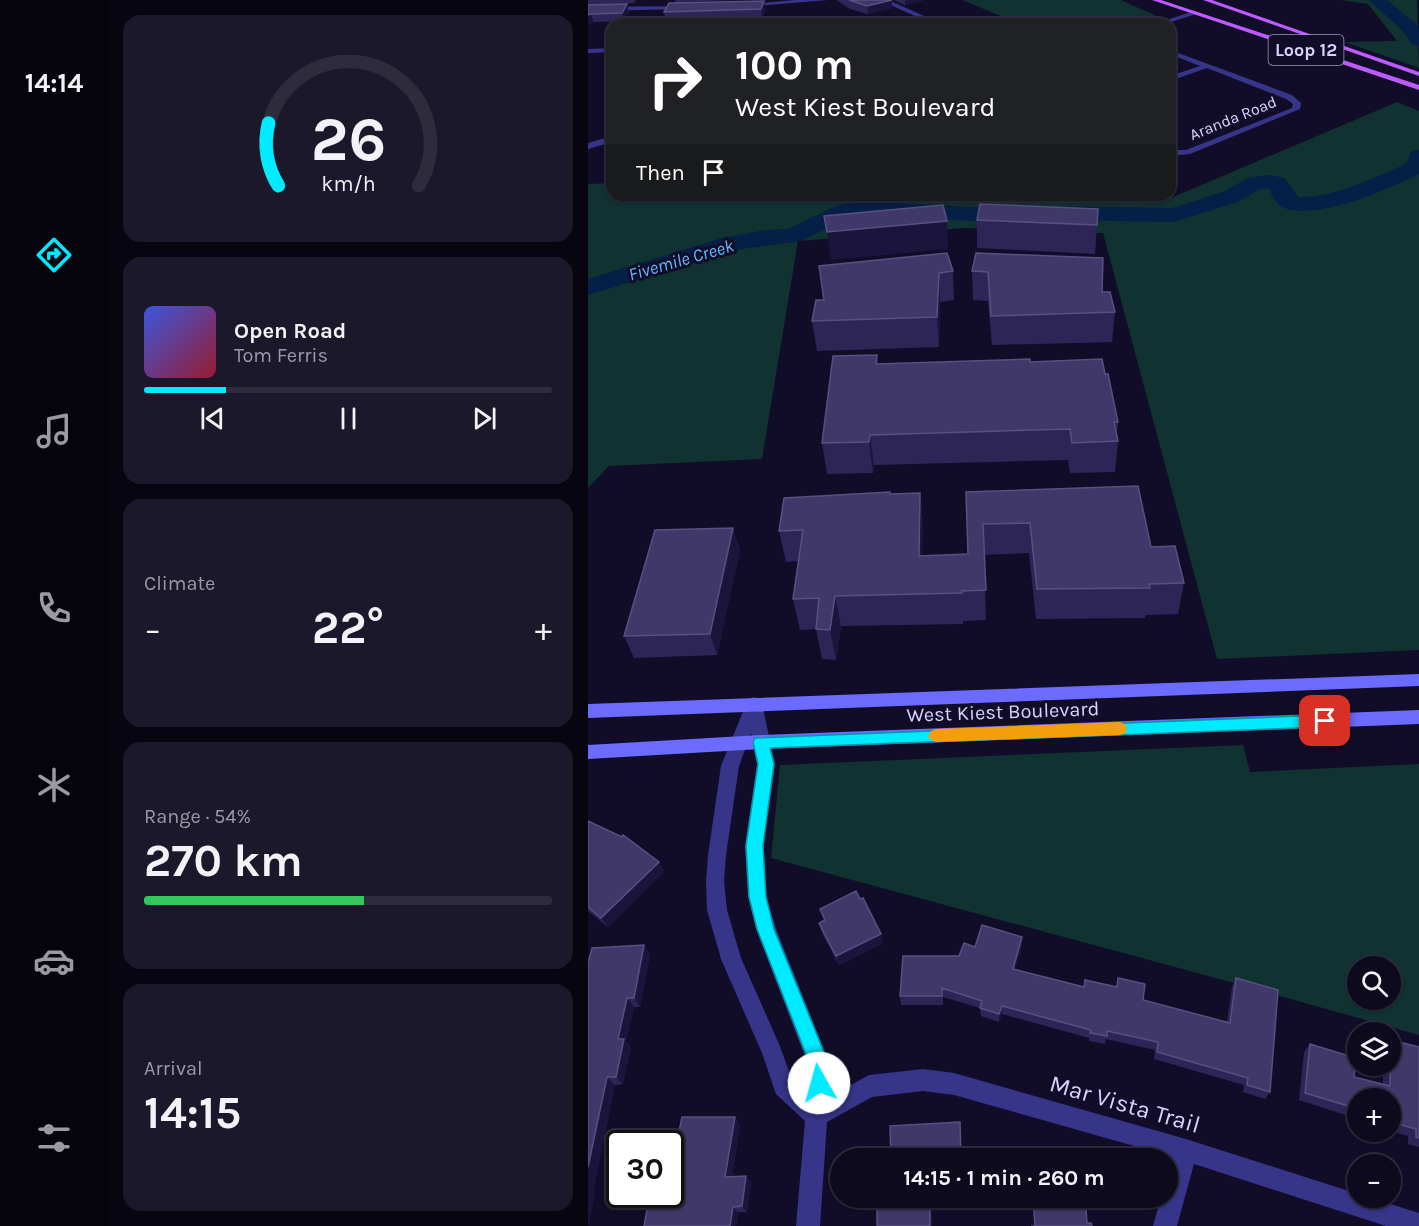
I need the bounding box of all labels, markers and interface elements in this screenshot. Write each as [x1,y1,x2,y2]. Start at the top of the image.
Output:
road number: Loop 12 [1268,35,1344,65]
text: 100 m [735,40,854,90]
icon: right [636,42,714,120]
text: 14:14 [25,67,83,99]
text: West Kiest Boulevard [735,91,995,123]
street label: Aranda Road [1187,92,1279,144]
text: 26 [310,103,386,176]
icon: arrive [697,156,730,189]
text: Then [636,160,685,186]
text: km/h [321,171,375,196]
icon: directions [33,234,75,276]
water label: Fivemile Creek [626,234,737,286]
text: Open Road [234,318,346,344]
text: Tom Ferris [234,344,328,367]
icon: previous [196,402,229,435]
icon: pause [332,402,365,435]
icon: next [468,402,501,435]
icon: music [33,410,75,452]
text: Climate [144,572,215,595]
icon: phone [33,587,75,629]
text: 22° [312,602,384,654]
text: − [144,610,161,648]
text: + [535,610,552,648]
pin [1299,695,1350,746]
street label: West Kiest Boulevard [906,697,1100,727]
icon: arrive [1308,704,1341,737]
icon: climate [33,764,75,806]
text: Range · 54% [144,805,251,828]
text: 270 km [144,835,303,887]
icon: car [33,940,75,982]
map controls [1347,956,1401,1208]
button: search [1347,956,1401,1010]
button: layers [1347,1022,1401,1076]
position arrow [787,1051,851,1115]
text: Arrival [144,1057,203,1080]
street label: Mar Vista Trail [1047,1069,1203,1139]
text: 14:15 [144,1087,241,1139]
button: + [1347,1088,1401,1142]
icon: filters [33,1117,75,1159]
speed limit sign: 30 [606,1130,684,1208]
button: − [1347,1154,1401,1208]
text: 14:15 · 1 min · 260 m [903,1165,1105,1191]

